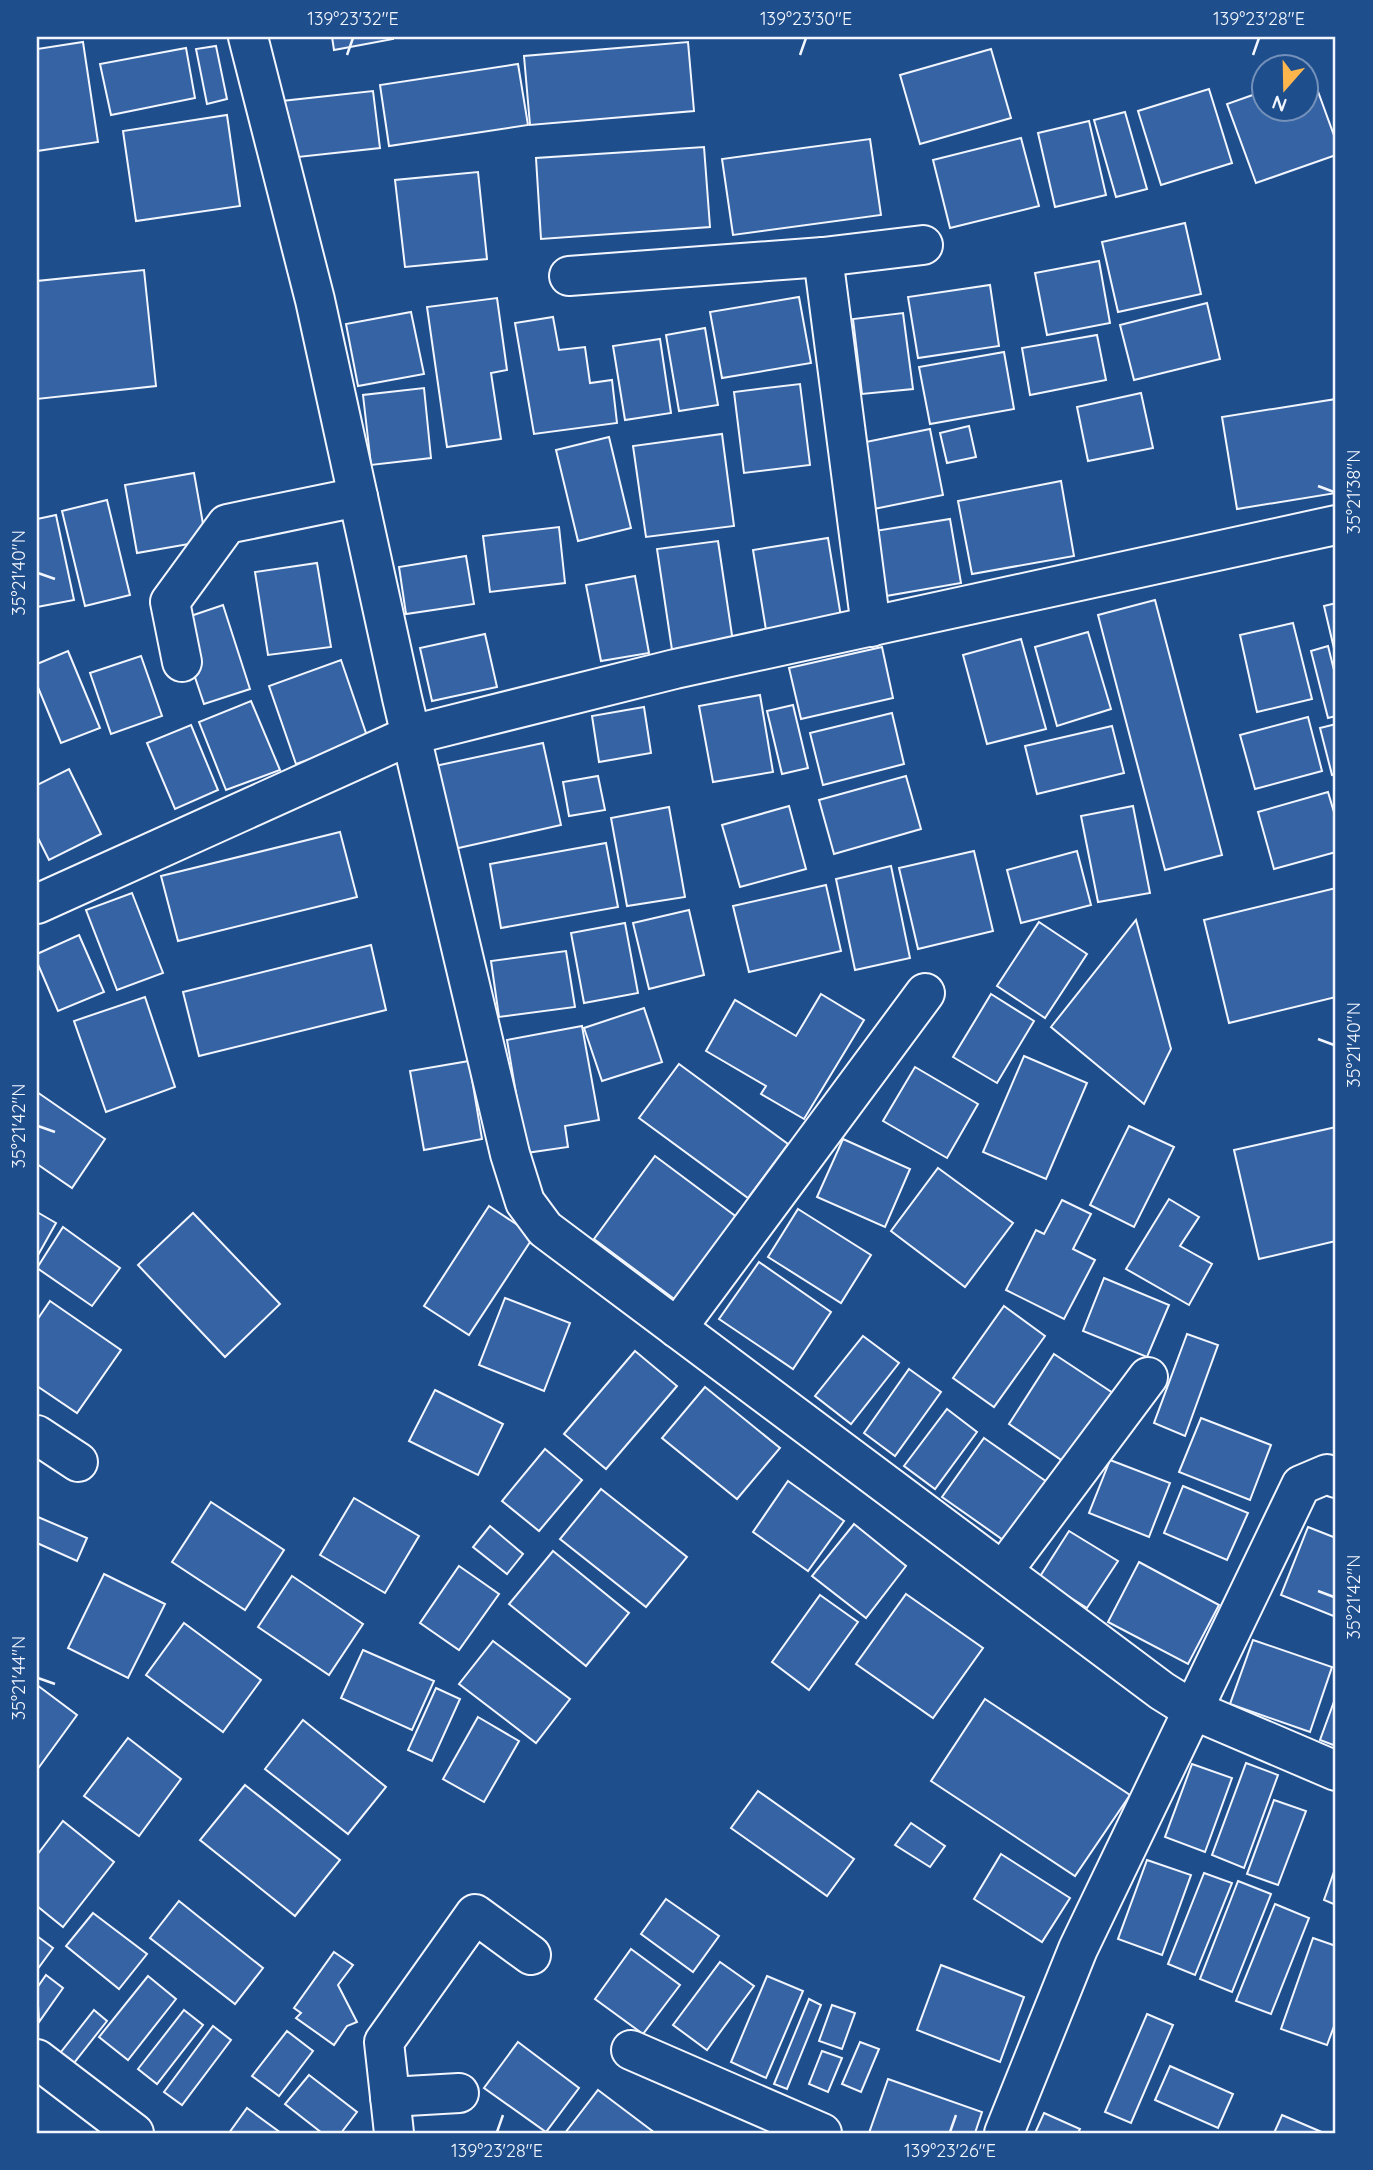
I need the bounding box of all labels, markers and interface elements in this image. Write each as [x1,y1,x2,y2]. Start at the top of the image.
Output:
text: 139°23'32"E [307,7,399,30]
text: 139°23'30"E [760,7,852,30]
text: 139°23'28"E [1213,7,1305,30]
north arrow [1250,52,1320,122]
text: N [1269,90,1290,118]
text: 35°21'38"N [1342,450,1365,534]
text: 35°21'40"N [7,530,30,616]
text: 35°21'40"N [1342,1002,1365,1088]
text: 35°21'42"N [7,1084,30,1168]
text: 35°21'42"N [1342,1555,1365,1639]
text: 35°21'44"N [7,1636,30,1720]
text: 139°23'28"E [451,2139,543,2162]
text: 139°23'26"E [904,2139,996,2162]

